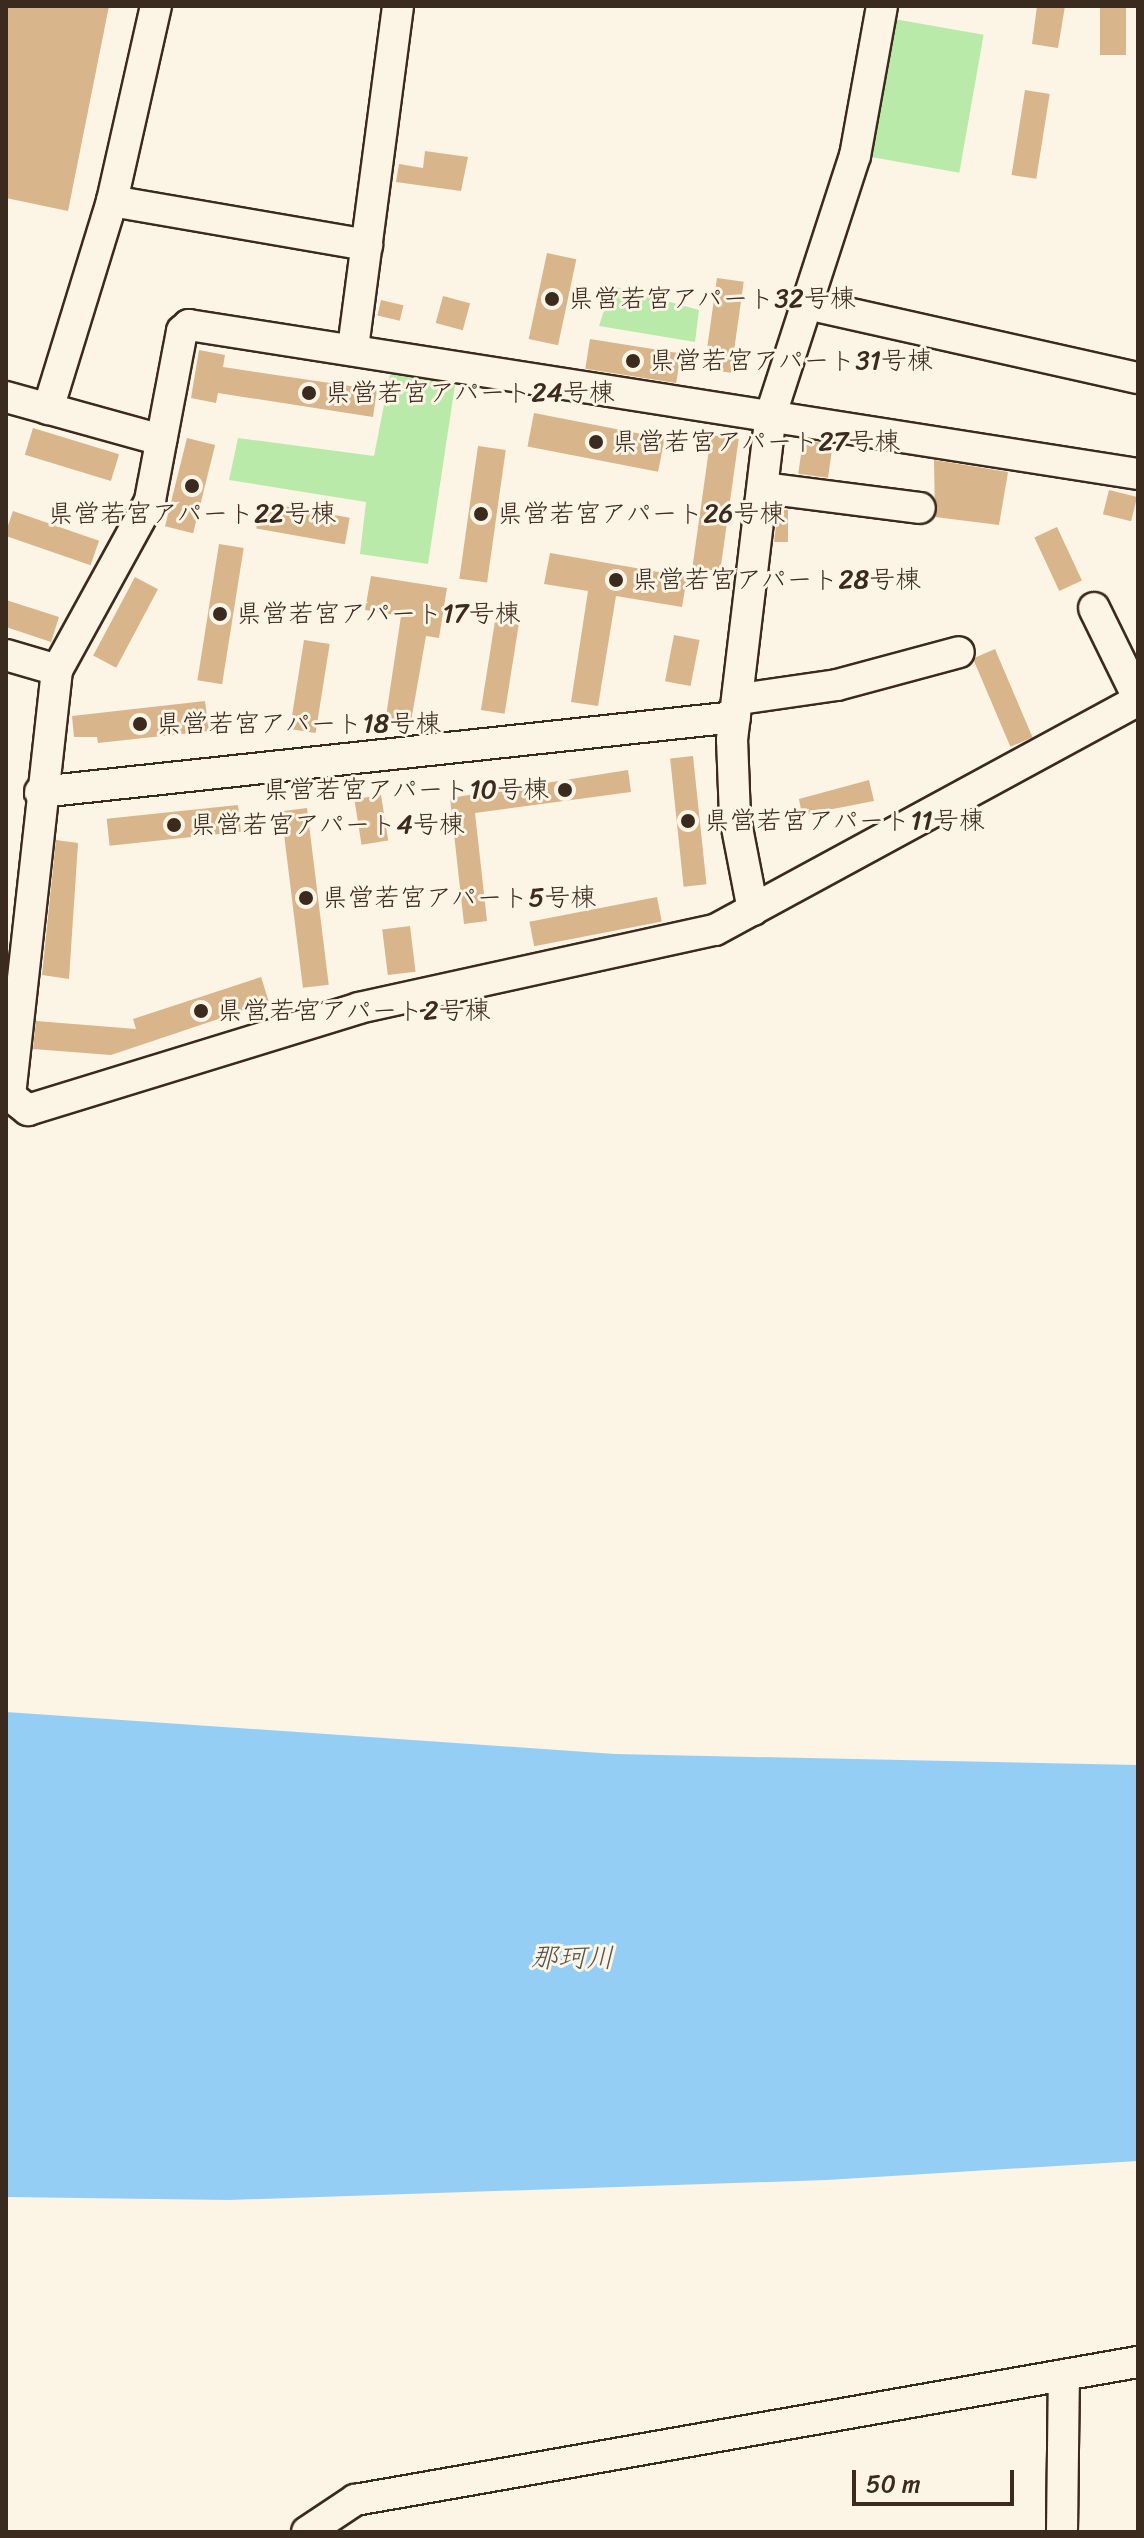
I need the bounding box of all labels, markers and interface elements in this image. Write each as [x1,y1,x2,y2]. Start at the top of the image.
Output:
place label: 県営若宮アパート32号棟 [568,283,857,315]
marker: 県営若宮アパート32号棟 [543,290,561,308]
place label: 県営若宮アパート31号棟 [649,345,934,377]
marker: 県営若宮アパート31号棟 [624,352,642,370]
place label: 県営若宮アパート24号棟 [325,377,616,409]
marker: 県営若宮アパート24号棟 [300,384,318,402]
place label: 県営若宮アパート27号棟 [612,426,902,458]
marker: 県営若宮アパート27号棟 [587,433,605,451]
marker: 県営若宮アパート22号棟 [183,477,201,495]
place label: 県営若宮アパート22号棟 [47,498,337,530]
place label: 県営若宮アパート26号棟 [497,498,787,530]
marker: 県営若宮アパート26号棟 [472,505,490,523]
place label: 県営若宮アパート28号棟 [632,564,923,596]
marker: 県営若宮アパート28号棟 [607,571,625,589]
place label: 県営若宮アパート17号棟 [236,598,522,630]
marker: 県営若宮アパート17号棟 [211,605,229,623]
place label: 県営若宮アパート18号棟 [156,708,443,740]
marker: 県営若宮アパート18号棟 [131,715,149,733]
place label: 県営若宮アパート10号棟 [261,774,549,806]
marker: 県営若宮アパート10号棟 [556,781,574,799]
place label: 県営若宮アパート11号棟 [704,805,986,837]
place label: 県営若宮アパート4号棟 [190,809,466,841]
marker: 県営若宮アパート11号棟 [679,812,697,830]
marker: 県営若宮アパート4号棟 [165,816,183,834]
place label: 県営若宮アパート5号棟 [322,882,598,914]
marker: 県営若宮アパート5号棟 [297,889,315,907]
place label: 県営若宮アパート2号棟 [217,995,492,1027]
marker: 県営若宮アパート2号棟 [192,1002,210,1020]
water label: 那珂川 [530,1941,614,1975]
scale bar [856,2454,1018,2504]
text: 50 m [866,2463,921,2505]

